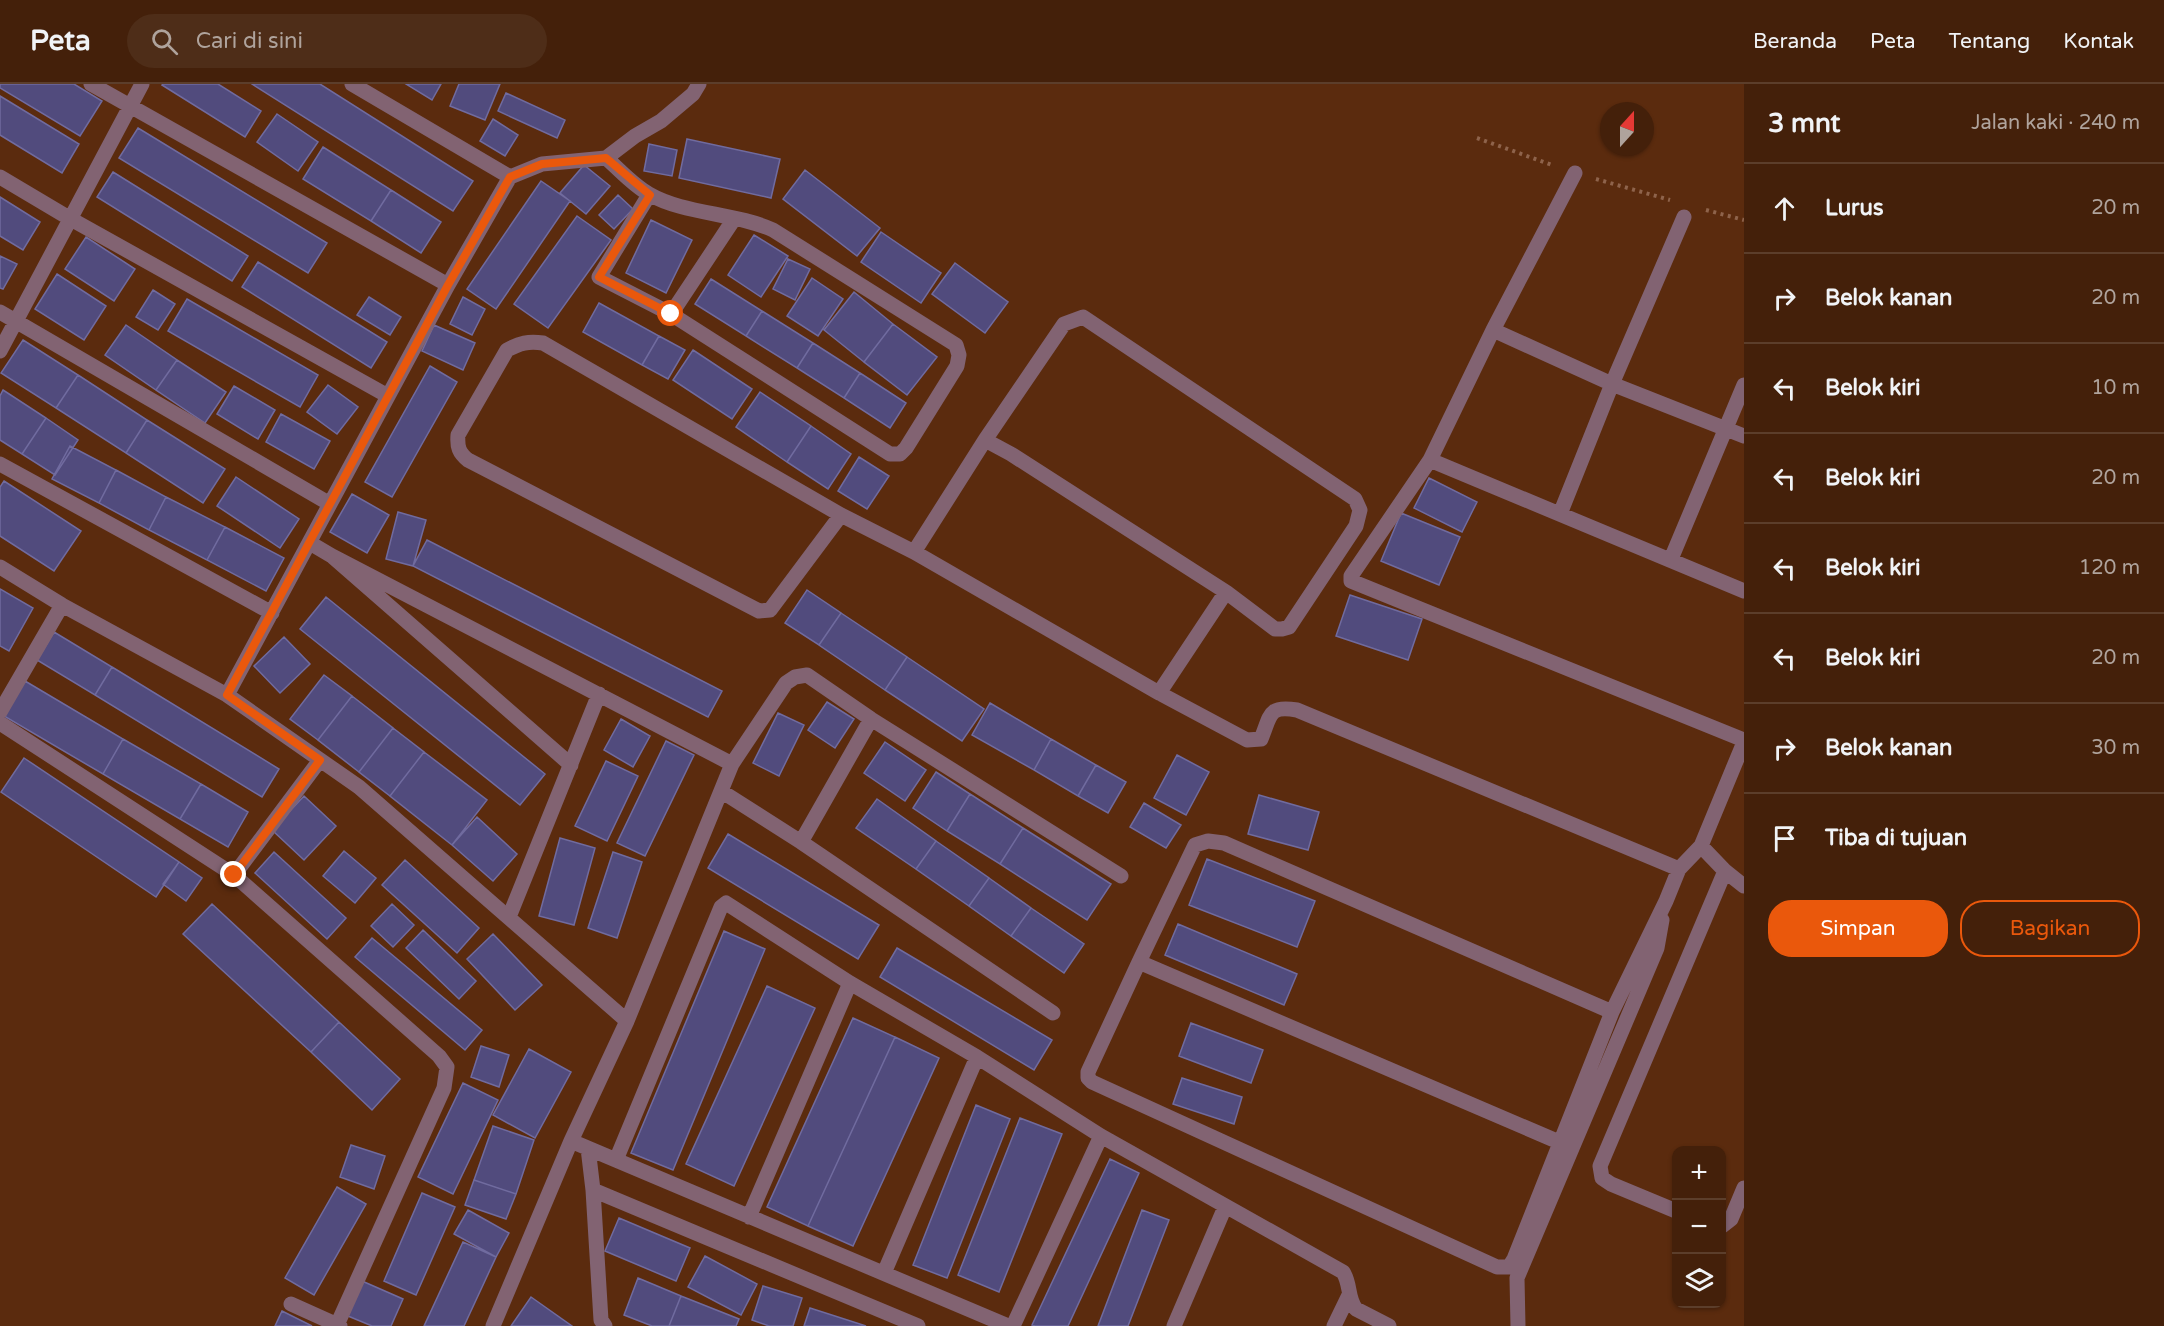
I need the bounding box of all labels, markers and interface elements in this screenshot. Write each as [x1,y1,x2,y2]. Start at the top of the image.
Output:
search box [127,14,547,68]
text: Peta [30,24,91,58]
icon: search [148,25,181,58]
text: Cari di sini [196,28,303,54]
text: Beranda [1753,29,1837,54]
text: Peta [1870,29,1916,54]
text: Tentang [1949,29,2030,54]
text: Kontak [2063,29,2134,54]
north arrow [1600,102,1654,156]
text: 3 mnt [1768,108,1840,139]
text: Jalan kaki · 240 m [1971,111,2140,135]
icon: ahead [1768,192,1801,225]
text: Lurus [1825,195,1883,221]
text: 20 m [2091,196,2140,220]
icon: right [1768,282,1801,315]
text: Belok kanan [1825,285,1952,311]
text: 20 m [2091,286,2140,310]
route start [657,300,683,326]
icon: left [1768,372,1801,405]
text: Belok kiri [1825,375,1921,401]
text: 10 m [2091,376,2140,400]
icon: left [1768,462,1801,495]
text: Belok kiri [1825,465,1921,491]
text: 20 m [2091,466,2140,490]
icon: left [1768,552,1801,585]
text: Belok kiri [1825,555,1921,581]
text: 120 m [2079,556,2140,580]
icon: left [1768,642,1801,675]
text: Belok kiri [1825,645,1921,671]
text: 20 m [2091,646,2140,670]
icon: right [1768,732,1801,765]
text: Belok kanan [1825,735,1952,761]
text: 30 m [2091,736,2140,760]
icon: arrive [1768,822,1801,855]
text: Tiba di tujuan [1825,825,1967,851]
route end [220,861,246,887]
button: Simpan [1768,900,1948,957]
button: Bagikan [1960,900,2140,957]
map controls [1672,1146,1726,1308]
button: + [1672,1146,1726,1200]
button: − [1672,1200,1726,1254]
button: layers [1672,1254,1726,1308]

